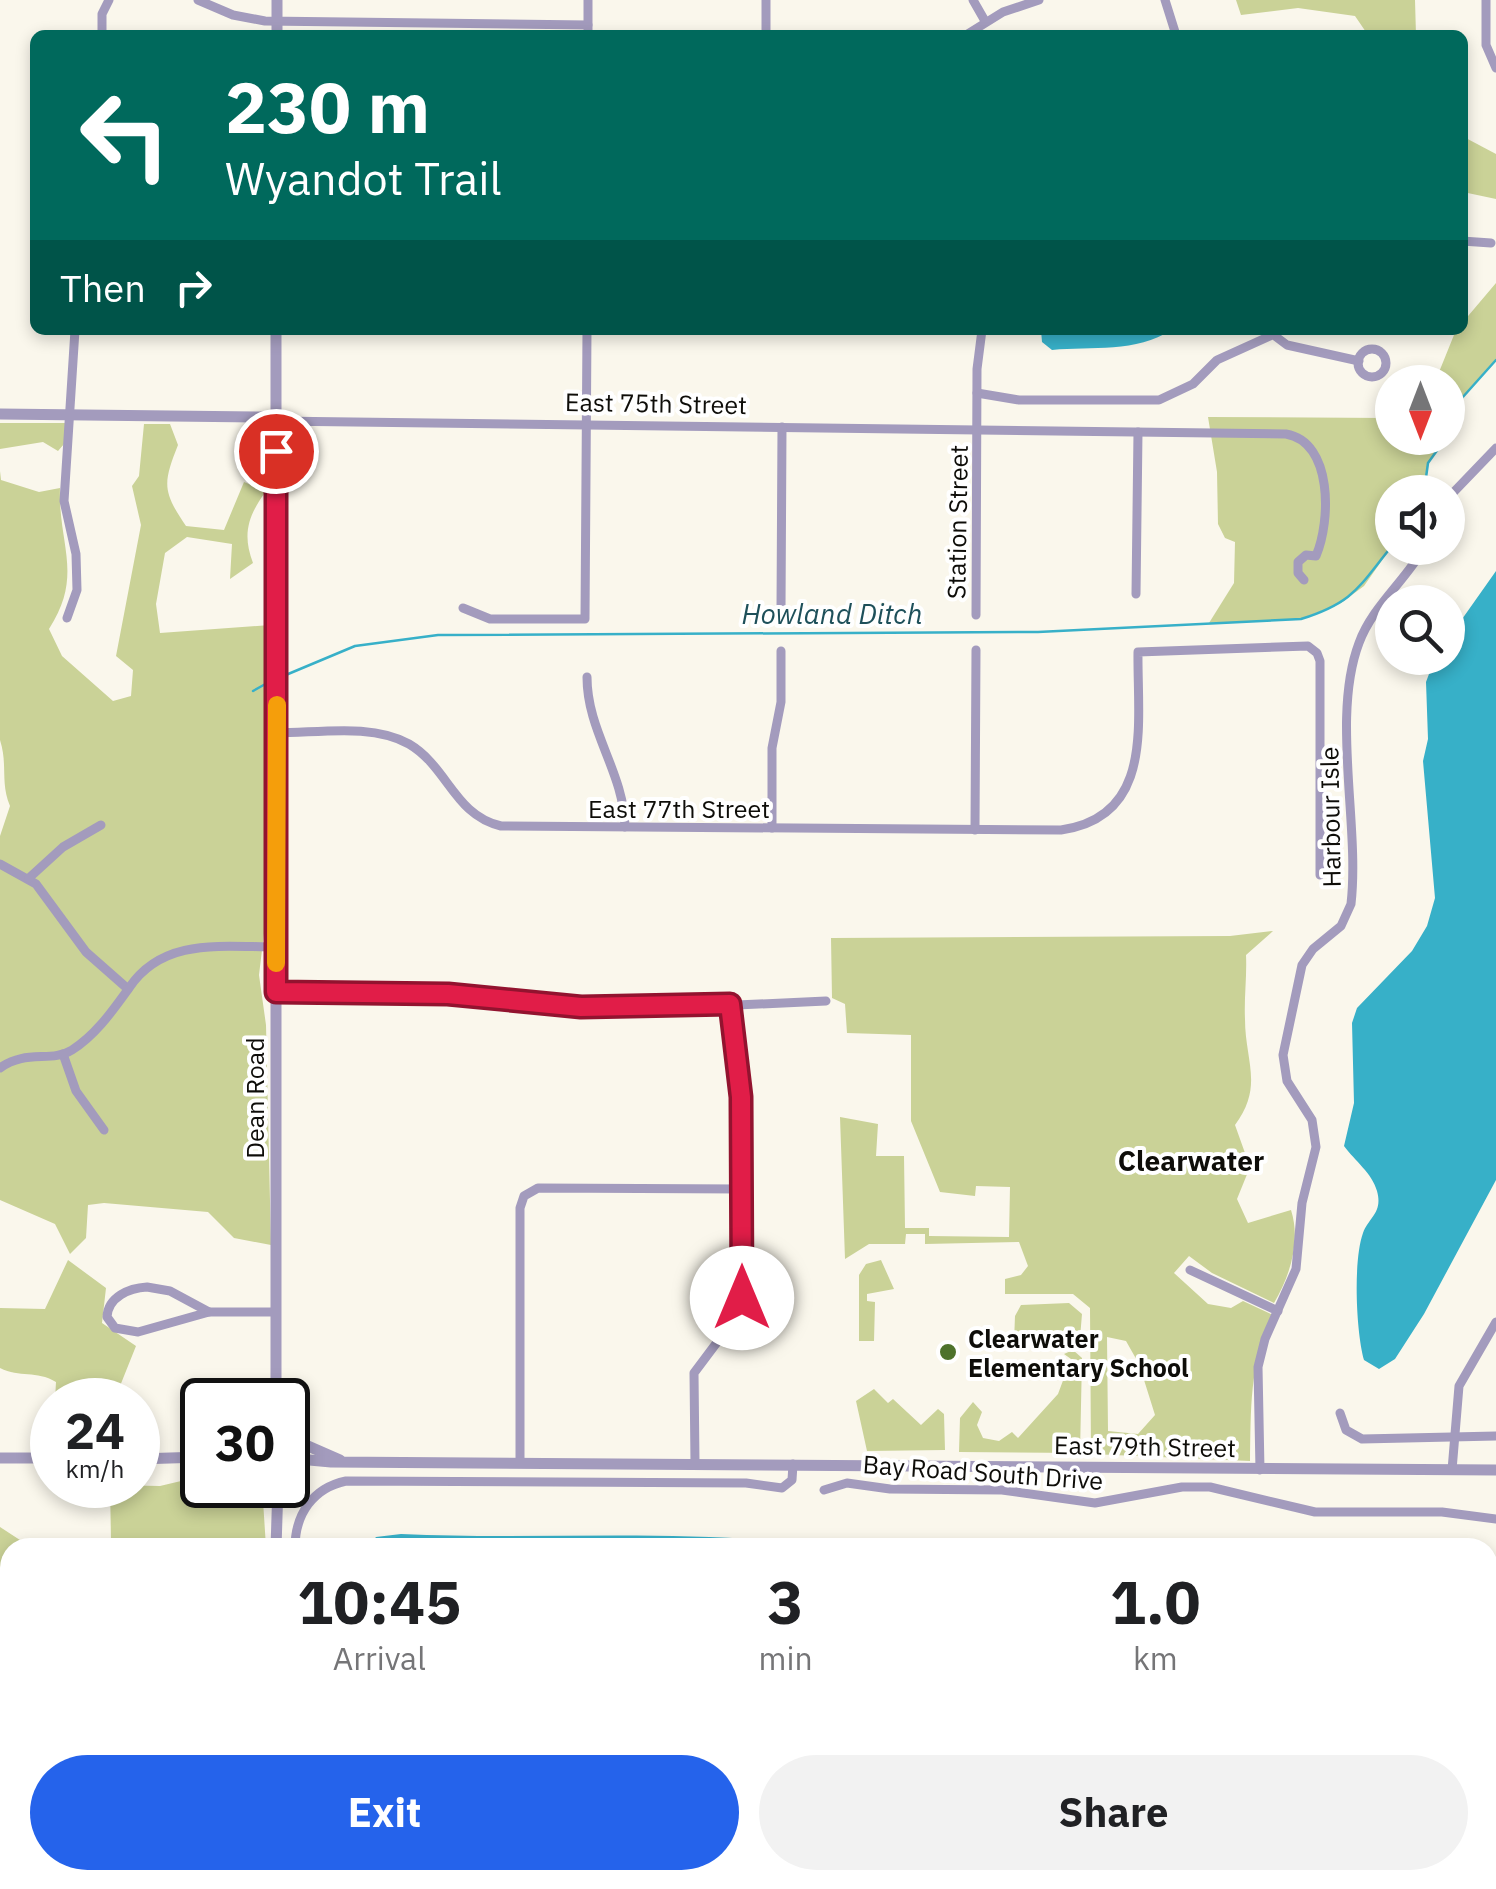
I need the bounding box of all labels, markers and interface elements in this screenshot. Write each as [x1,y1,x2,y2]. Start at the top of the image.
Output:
text: 230 m [225,61,430,152]
icon: left [60,70,190,200]
text: Wyandot Trail [225,149,502,207]
icon: right [166,260,221,315]
text: Then [60,263,146,312]
north arrow [1375,365,1465,455]
map controls [1375,365,1465,675]
street label: East 75th Street [565,385,747,421]
pin [234,409,319,494]
icon: arrive [249,424,304,479]
street label: Station Street [939,445,975,599]
button: sound [1375,475,1465,565]
button: search [1375,585,1465,675]
water label: Howland Ditch [741,595,923,632]
street label: Harbour Isle [1312,746,1348,888]
street label: East 77th Street [588,792,770,825]
street label: Dean Road [238,1037,271,1159]
district label: Clearwater [1118,1142,1264,1179]
position arrow [690,1246,794,1350]
place label: Clearwater Elementary School [968,1322,1189,1384]
marker: Clearwater Elementary School [937,1341,959,1363]
speed limit sign: 30 [180,1378,310,1508]
text: 24 [65,1398,125,1463]
street label: East 79th Street [1054,1428,1236,1464]
street label: Bay Road South Drive [862,1447,1104,1497]
text: km/h [66,1452,124,1485]
text: 10:45 [297,1562,461,1641]
text: 3 [768,1562,804,1641]
text: 1.0 [1110,1562,1201,1641]
text: Arrival [333,1637,426,1679]
text: min [759,1637,813,1679]
text: km [1133,1637,1178,1679]
button: Exit [30,1755,739,1870]
button: Share [759,1755,1468,1870]

